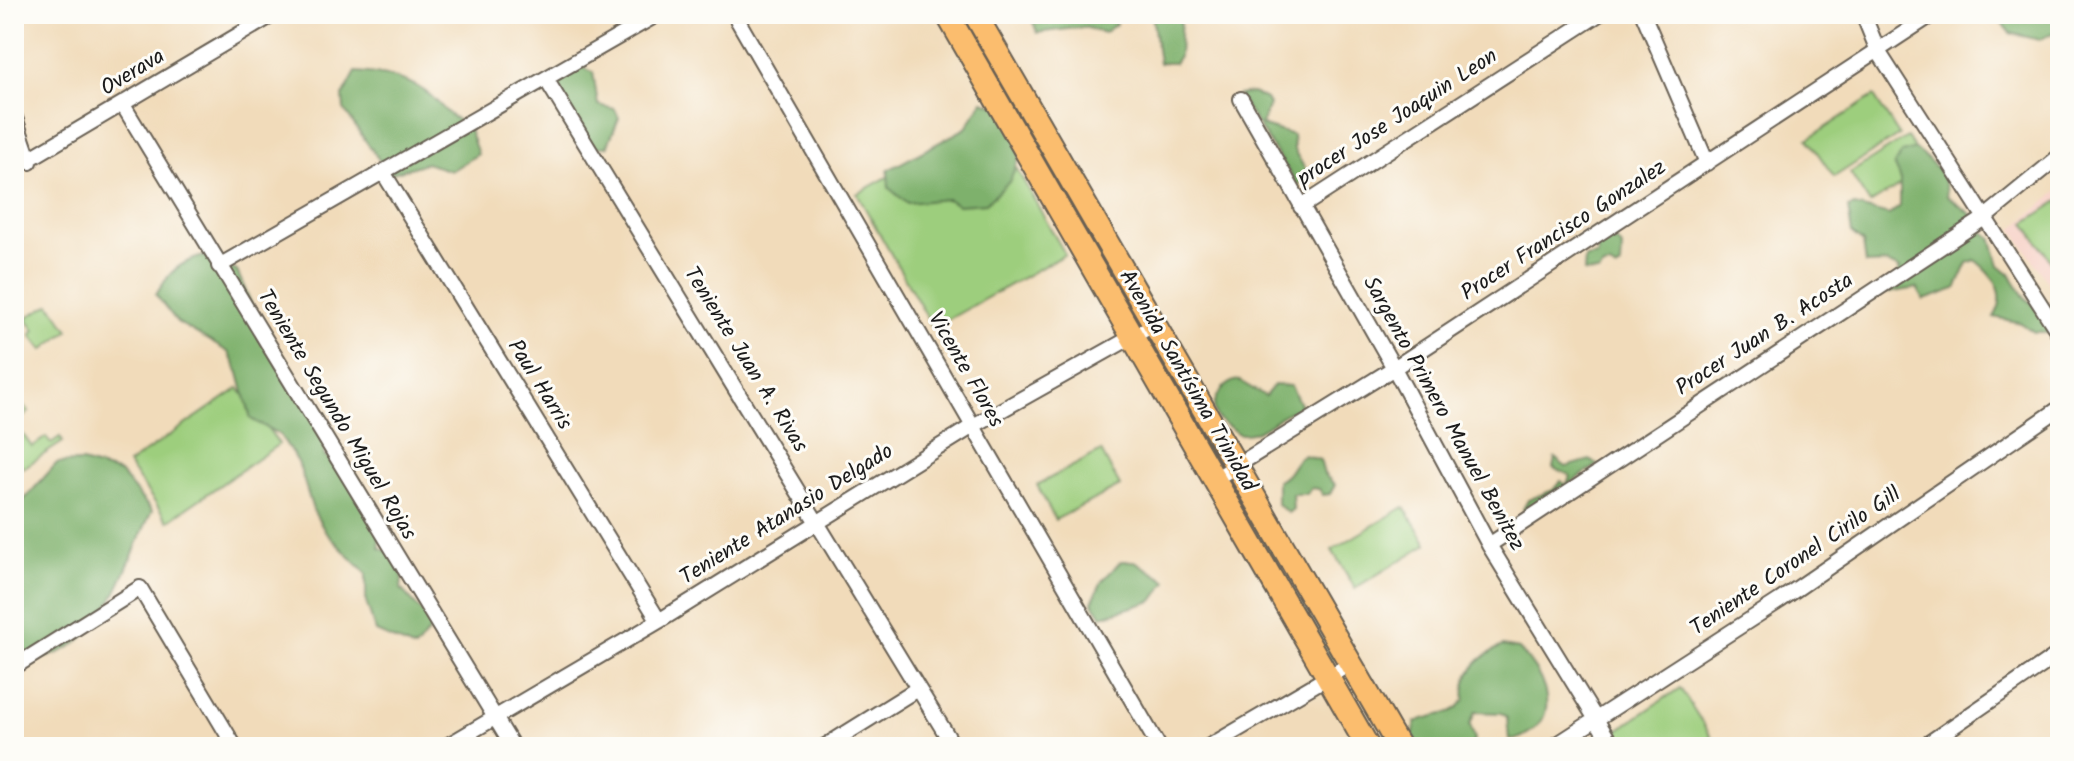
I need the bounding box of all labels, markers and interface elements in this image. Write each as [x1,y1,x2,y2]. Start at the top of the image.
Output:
street label: Overava [94,40,172,106]
street label: procer Jose Joaquin Leon [1290,40,1505,197]
street label: Procer Francisco Gonzalez [1454,151,1674,311]
street label: Teniente Juan A. Rivas [674,260,817,460]
street label: Avenida Santísima Trinidad [1109,263,1266,500]
street label: Procer Juan B. Acosta [1669,264,1861,406]
street label: Sargento Primero Manuel Benitez [1353,270,1534,558]
street label: Teniente Segundo Miguel Rojas [247,283,425,548]
street label: Vicente Flores [918,305,1013,435]
street label: Paul Harris [497,333,581,438]
street label: Teniente Atanasio Delgado [673,435,901,595]
street label: Teniente Coronel Cirilo Gill [1683,478,1909,646]

